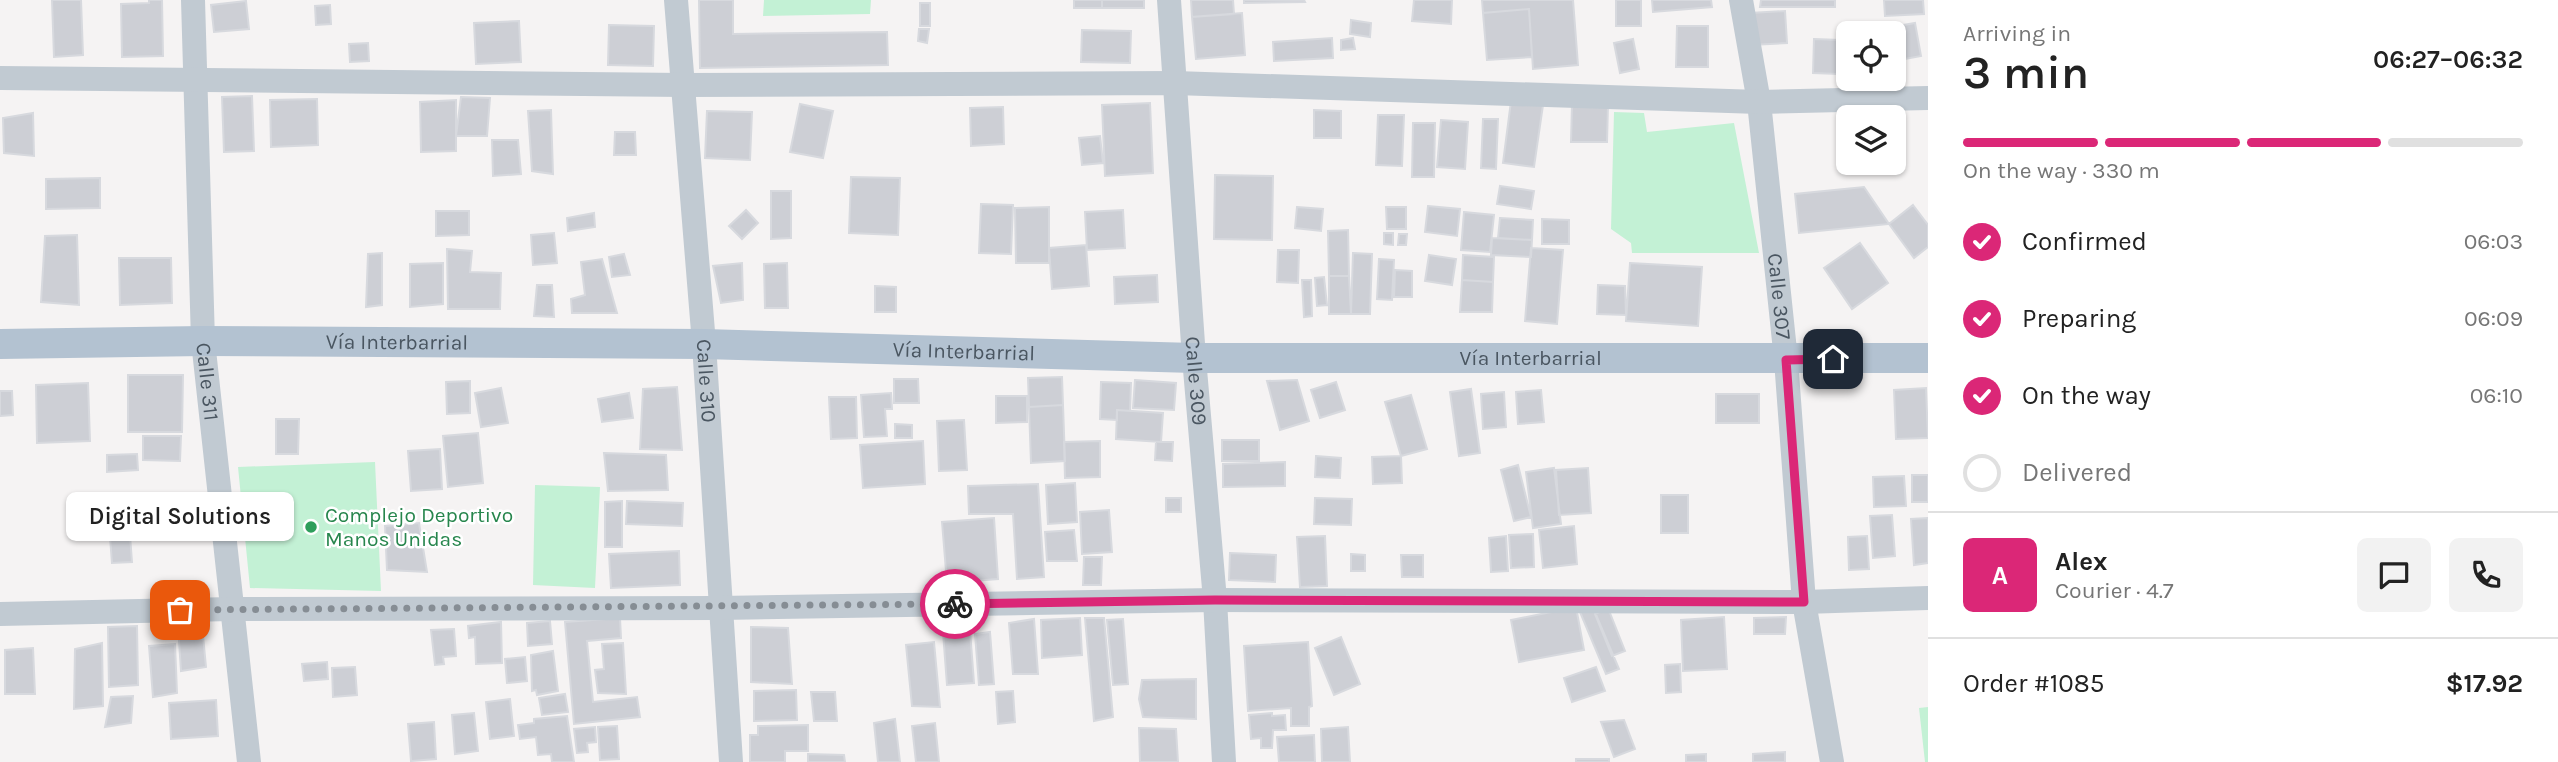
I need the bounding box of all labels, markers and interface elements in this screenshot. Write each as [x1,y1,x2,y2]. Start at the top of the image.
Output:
text: Arriving in [1963,20,2071,47]
map controls [1836,21,1906,175]
button: locate [1836,21,1906,91]
text: 06:27–06:32 [2373,44,2523,75]
text: 3 min [1963,46,2089,100]
button: layers [1836,105,1906,175]
text: On the way · 330 m [1963,157,2160,184]
icon: check [1963,223,2001,261]
text: Confirmed [2022,226,2147,257]
text: 06:03 [2464,228,2523,255]
street label: Calle 307 [1763,252,1796,341]
icon: check [1963,300,2001,338]
text: Preparing [2022,303,2136,334]
text: 06:09 [2464,305,2523,332]
pin [1803,329,1863,389]
street label: Vía Interbarrial [326,330,468,355]
street label: Calle 309 [1181,336,1212,426]
street label: Vía Interbarrial [892,337,1035,365]
street label: Calle 310 [692,338,721,423]
icon: home [1814,340,1852,378]
street label: Calle 311 [191,341,224,422]
street label: Vía Interbarrial [1460,346,1602,370]
icon: check [1963,377,2001,415]
text: On the way [2022,380,2151,411]
text: 06:10 [2470,382,2523,409]
text: Delivered [2022,457,2132,488]
callout: Digital Solutions [66,491,294,540]
text: Digital Solutions [89,503,271,530]
place label: Complejo Deportivo Manos Unidas [325,503,513,551]
marker: Complejo Deportivo Manos Unidas [303,519,319,535]
button: chat [2357,538,2431,612]
button: phone [2449,538,2523,612]
text: Alex [2055,546,2107,577]
text: A [1992,560,2008,591]
courier [920,569,990,639]
text: Courier · 4.7 [2055,577,2174,604]
pin [150,580,210,640]
icon: bike [936,585,974,623]
icon: bag [161,591,199,629]
text: Order #1085 [1963,668,2104,699]
text: $17.92 [2446,668,2523,699]

